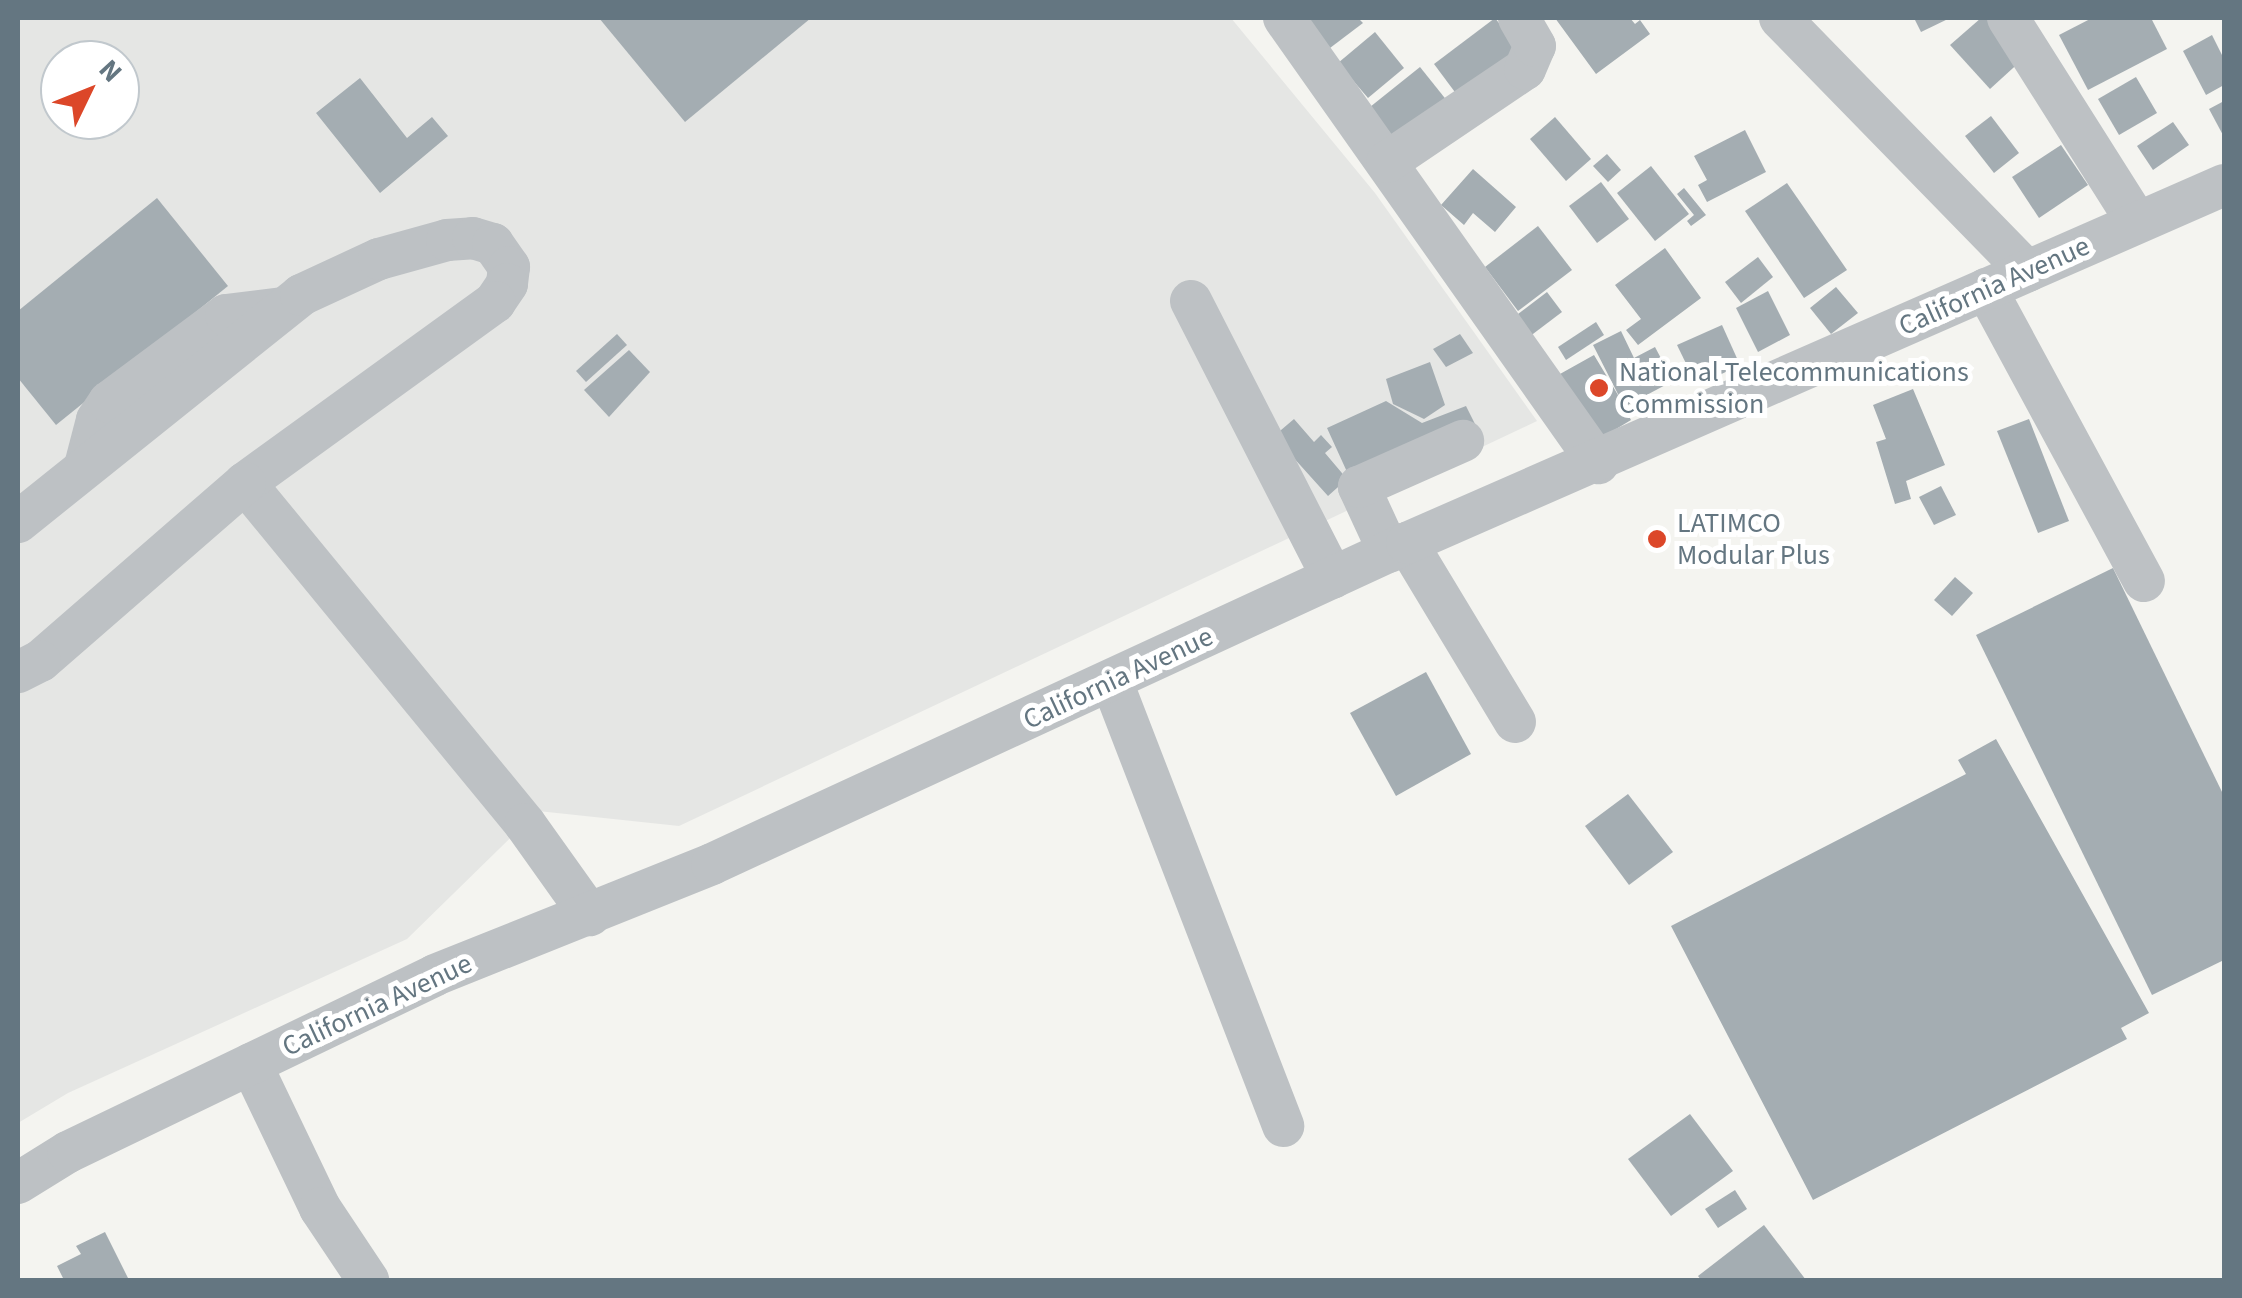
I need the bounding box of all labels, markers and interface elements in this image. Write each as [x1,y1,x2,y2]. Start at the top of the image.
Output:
north arrow [40,40,140,140]
text: N [89,50,131,91]
street label: California Avenue [1893,229,2095,343]
place label: National Telecommunications Commission [1619,355,1969,421]
marker: National Telecommunications Commission [1588,377,1610,399]
place label: LATIMCO Modular Plus [1677,506,1830,572]
marker: LATIMCO Modular Plus [1646,528,1668,550]
street label: California Avenue [1018,619,1218,737]
street label: California Avenue [277,946,477,1064]

